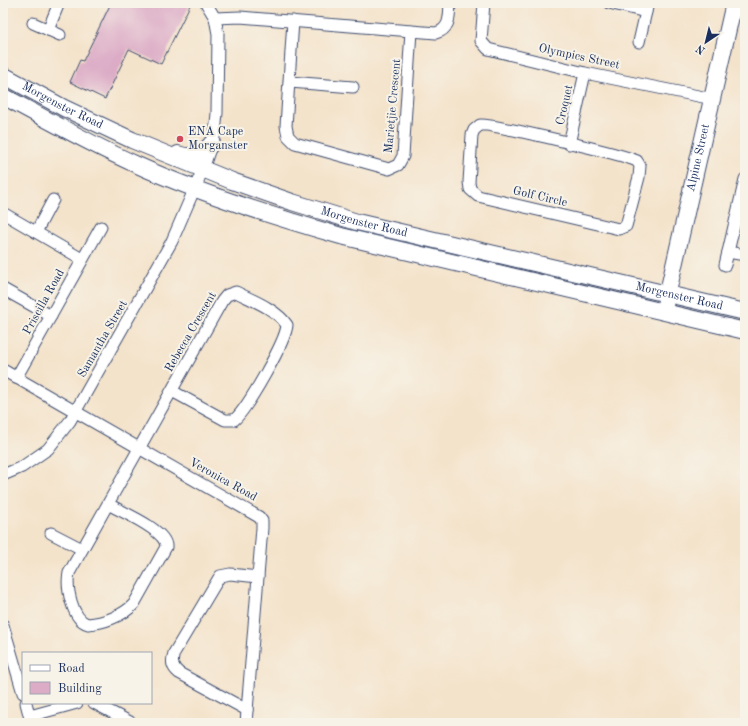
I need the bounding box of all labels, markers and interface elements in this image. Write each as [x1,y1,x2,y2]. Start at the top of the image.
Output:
north arrow [686,22,726,62]
text: N [694,42,708,56]
street label: Olympics Street [537,43,621,71]
street label: Marietjie Crescent [383,58,403,154]
street label: Morgenster Road [20,80,105,131]
street label: Croquet [555,84,575,126]
street label: Alpine Street [685,123,712,193]
place label: ENA Cape Morganster [188,126,248,152]
marker: ENA Cape Morganster [175,134,185,144]
street label: Golf Circle [512,185,569,209]
street label: Morgenster Road [319,205,409,239]
street label: Priscilla Road [21,267,67,337]
street label: Morgenster Road [634,281,724,313]
street label: Rebecca Crescent [163,290,219,374]
street label: Samantha Street [76,298,130,380]
street label: Veronica Road [187,456,259,504]
legend [22,652,152,704]
text: Road [58,663,85,675]
text: Building [58,683,102,695]

